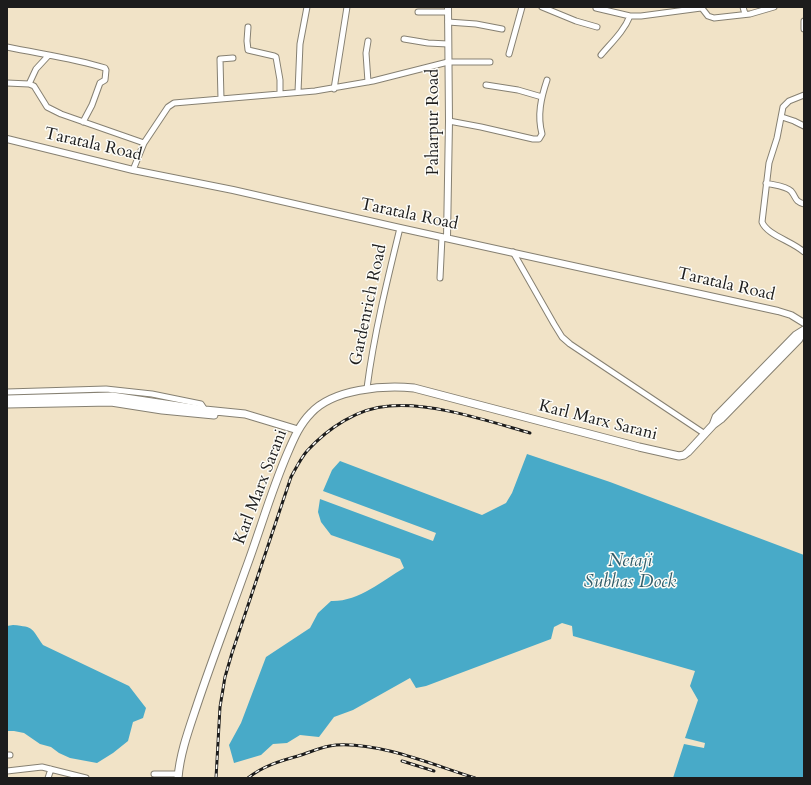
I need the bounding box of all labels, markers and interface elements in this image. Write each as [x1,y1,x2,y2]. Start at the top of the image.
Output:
street label: Paharpur Road [424,69,444,175]
street label: Taratala Road [42,124,144,166]
street label: Taratala Road [358,195,460,235]
street label: Gardenrich Road [346,243,392,367]
street label: Taratala Road [675,264,777,306]
street label: Karl Marx Sarani [537,396,659,446]
street label: Karl Marx Sarani [230,427,292,547]
water label: Netaji Subhas Dock [584,551,676,594]

